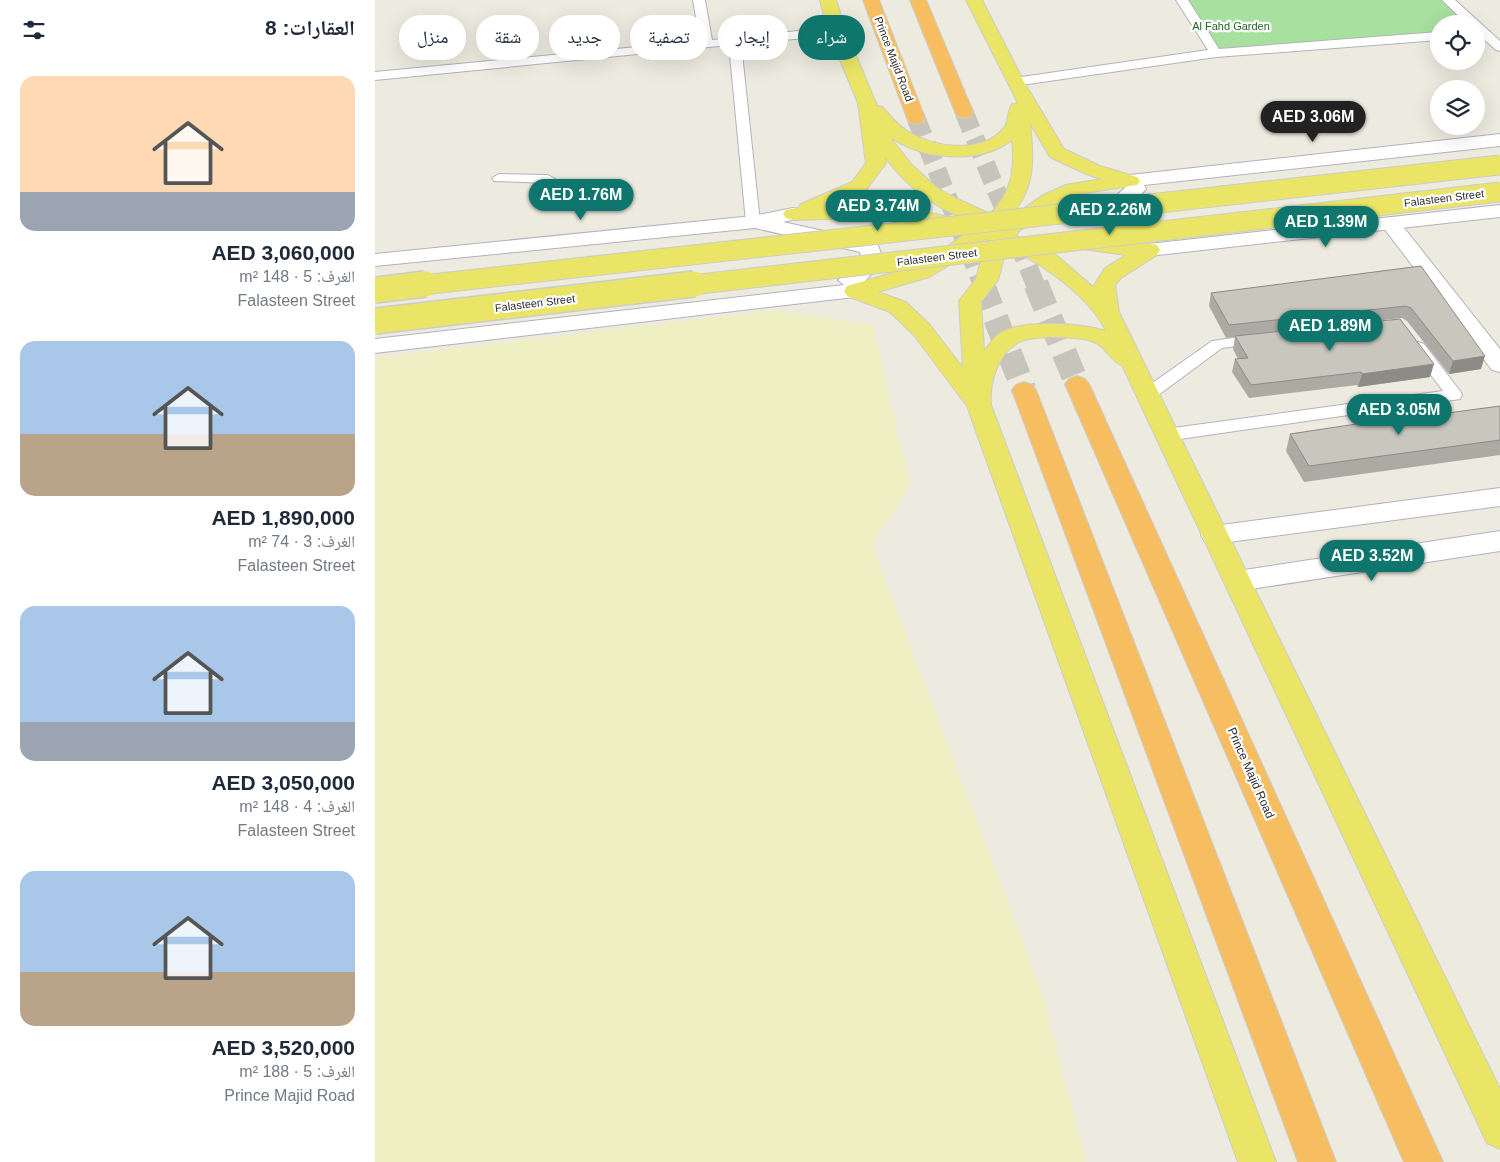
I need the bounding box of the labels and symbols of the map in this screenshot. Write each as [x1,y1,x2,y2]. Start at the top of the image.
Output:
street label: Prince Majid Road [872,15,916,103]
park label: Al Fahd Garden [1192,20,1270,32]
pin: AED 3.06M [1256,100,1370,143]
pin: AED 1.76M [524,178,638,221]
street label: Falasteen Street [1403,187,1485,209]
pin: AED 3.74M [821,190,935,232]
pin: AED 2.26M [1053,194,1167,236]
pin: AED 1.39M [1269,206,1383,248]
street label: Falasteen Street [896,246,978,268]
street label: Falasteen Street [494,292,576,314]
pin: AED 1.89M [1273,310,1387,352]
pin: AED 3.05M [1342,394,1456,436]
pin: AED 3.52M [1315,540,1429,582]
street label: Prince Majid Road [1225,725,1277,821]

